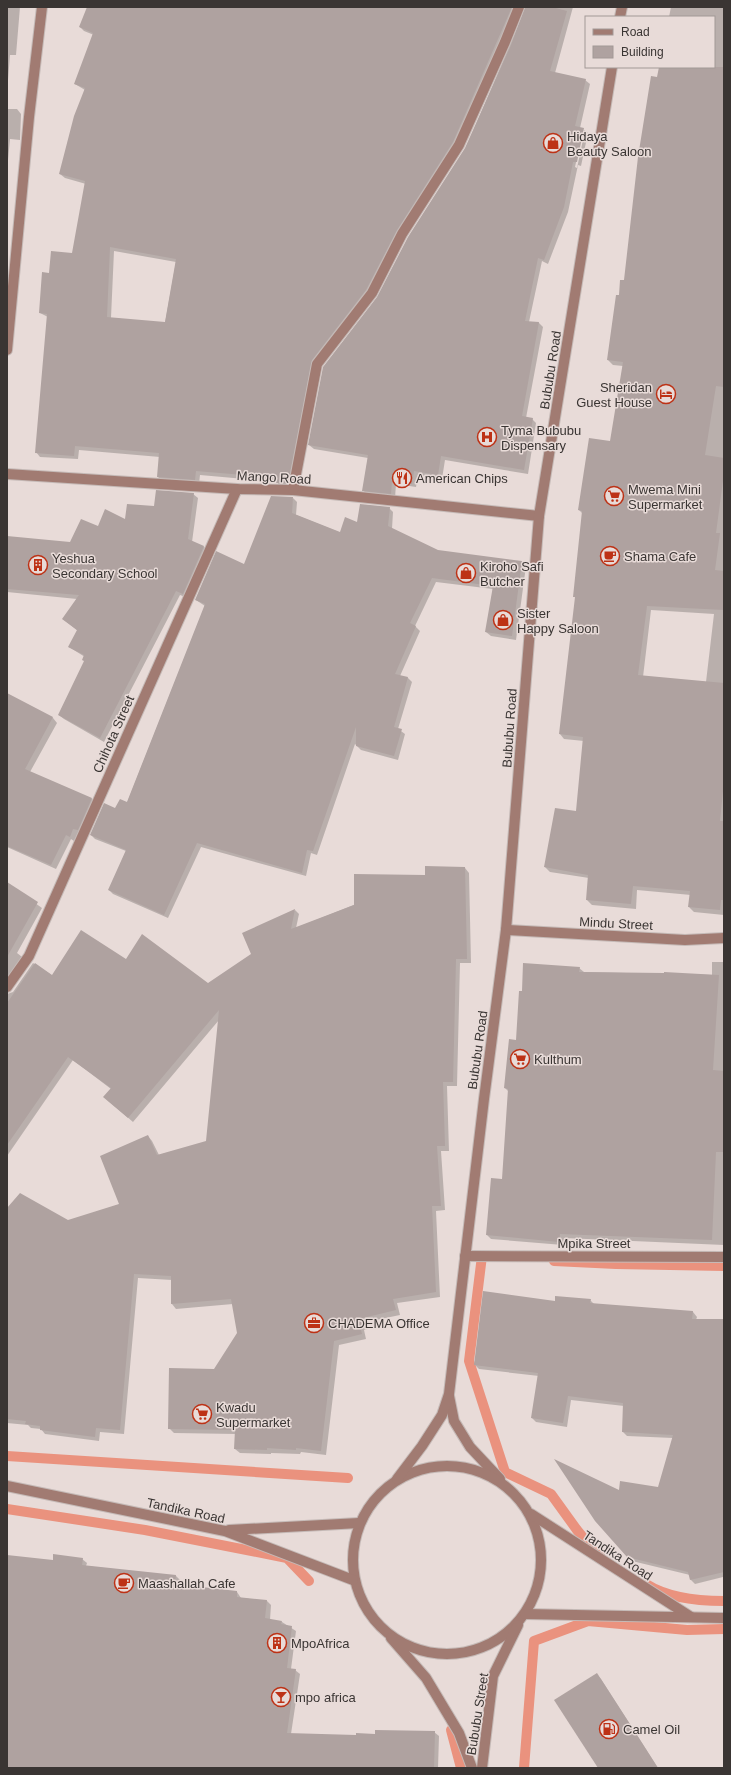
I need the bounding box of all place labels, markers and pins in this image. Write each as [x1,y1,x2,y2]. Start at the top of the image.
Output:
place label: Hidaya Beauty Saloon [567,129,652,159]
shop icon: Hidaya Beauty Saloon [542,132,564,154]
place label: Sheridan Guest House [576,380,652,410]
hotel icon: Sheridan Guest House [655,383,677,405]
place label: Tyma Bububu Dispensary [501,423,581,453]
hospital icon: Tyma Bububu Dispensary [476,426,498,448]
restaurant icon: American Chips [391,467,413,489]
place label: American Chips [416,471,508,486]
place label: Mwema Mini Supermarket [628,482,703,512]
supermarket icon: Mwema Mini Supermarket [603,485,625,507]
cafe icon: Shama Cafe [599,545,621,567]
place label: Shama Cafe [624,549,696,564]
place label: Yeshua Secondary School [52,551,158,581]
building icon: Yeshua Secondary School [27,554,49,576]
place label: Kiroho Safi Butcher [480,559,544,589]
shop icon: Kiroho Safi Butcher [455,562,477,584]
place label: Sister Happy Saloon [517,606,599,636]
shop icon: Sister Happy Saloon [492,609,514,631]
supermarket icon: Kulthum [509,1048,531,1070]
place label: Kulthum [534,1052,582,1067]
office icon: CHADEMA Office [303,1312,325,1334]
place label: CHADEMA Office [328,1316,430,1331]
place label: Kwadu Supermarket [216,1400,291,1430]
supermarket icon: Kwadu Supermarket [191,1403,213,1425]
cafe icon: Maashallah Cafe [113,1572,135,1594]
place label: Maashallah Cafe [138,1576,236,1591]
building icon: MpoAfrica [266,1632,288,1654]
place label: MpoAfrica [291,1636,350,1651]
bar icon: mpo africa [270,1686,292,1708]
place label: mpo africa [295,1690,356,1705]
fuel station icon: Camel Oil [598,1718,620,1740]
place label: Camel Oil [623,1722,680,1737]

